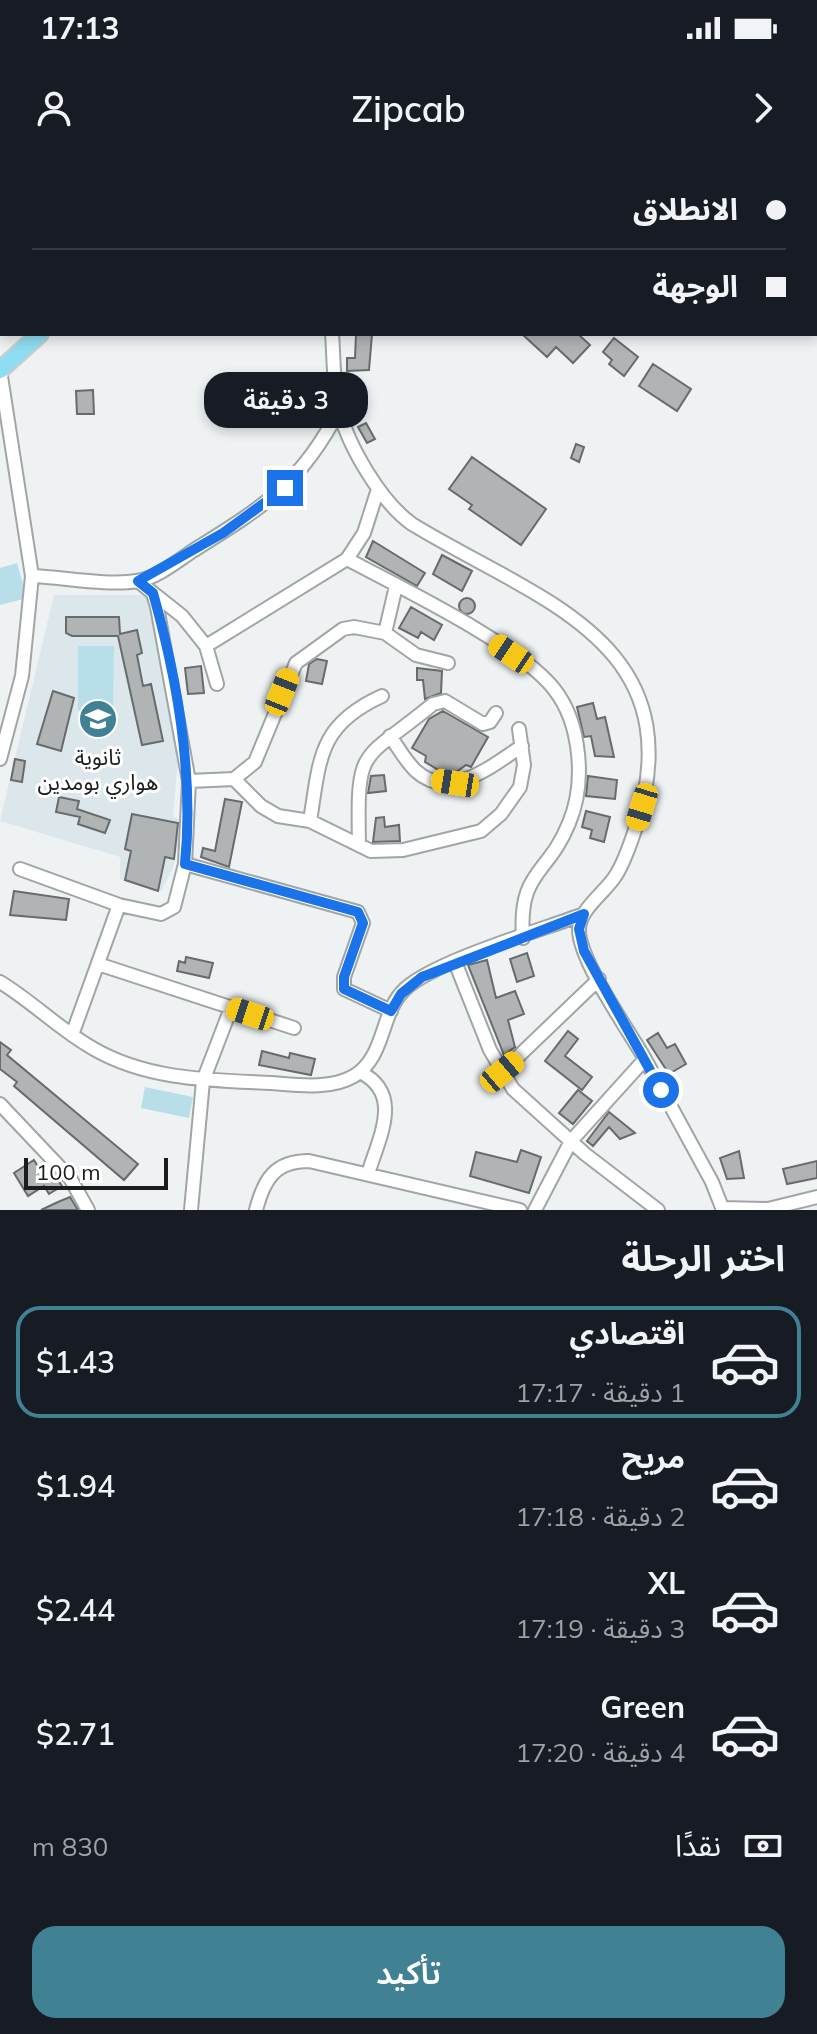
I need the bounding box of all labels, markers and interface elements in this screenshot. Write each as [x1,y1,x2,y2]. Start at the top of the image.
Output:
text: 17:13 [40,9,119,47]
icon: person [32,86,76,130]
text: Zipcab [351,86,466,131]
icon: forward [741,86,785,130]
text: الانطلاق [633,190,738,228]
text: الوجهة [653,267,738,305]
callout: 3 دقيقة [203,372,367,428]
text: 3 دقيقة [243,383,329,416]
route end [267,470,303,506]
car [484,631,538,677]
car [262,665,302,719]
school or university icon: ثانوية هواري بومدين [77,698,119,740]
place label: ثانوية هواري بومدين [38,743,158,799]
car [429,767,481,799]
car [624,781,660,833]
car [223,995,277,1033]
car [476,1047,528,1097]
route start [643,1072,679,1108]
scale bar [24,1154,168,1190]
text: 100 m [36,1158,101,1186]
text: اختر الرحلة [621,1235,785,1280]
text: اقتصادي [570,1314,685,1352]
icon: car [709,1326,781,1398]
text: $1.43 [36,1343,115,1381]
text: 1 دقيقة · 17:17 [515,1376,685,1409]
text: مريح [622,1438,685,1476]
icon: car [709,1450,781,1522]
text: $1.94 [36,1467,115,1505]
text: 2 دقيقة · 17:18 [515,1500,685,1533]
text: XL [648,1564,685,1602]
icon: car [709,1574,781,1646]
text: $2.44 [36,1591,115,1629]
text: 3 دقيقة · 17:19 [515,1612,685,1645]
text: Green [600,1688,685,1726]
icon: car [709,1698,781,1770]
text: $2.71 [36,1715,115,1753]
text: 4 دقيقة · 17:20 [515,1736,685,1769]
icon: cash [741,1824,785,1868]
text: نقدًا [675,1826,721,1864]
text: 830 m [32,1830,108,1863]
button: تأكيد [32,1926,785,2018]

